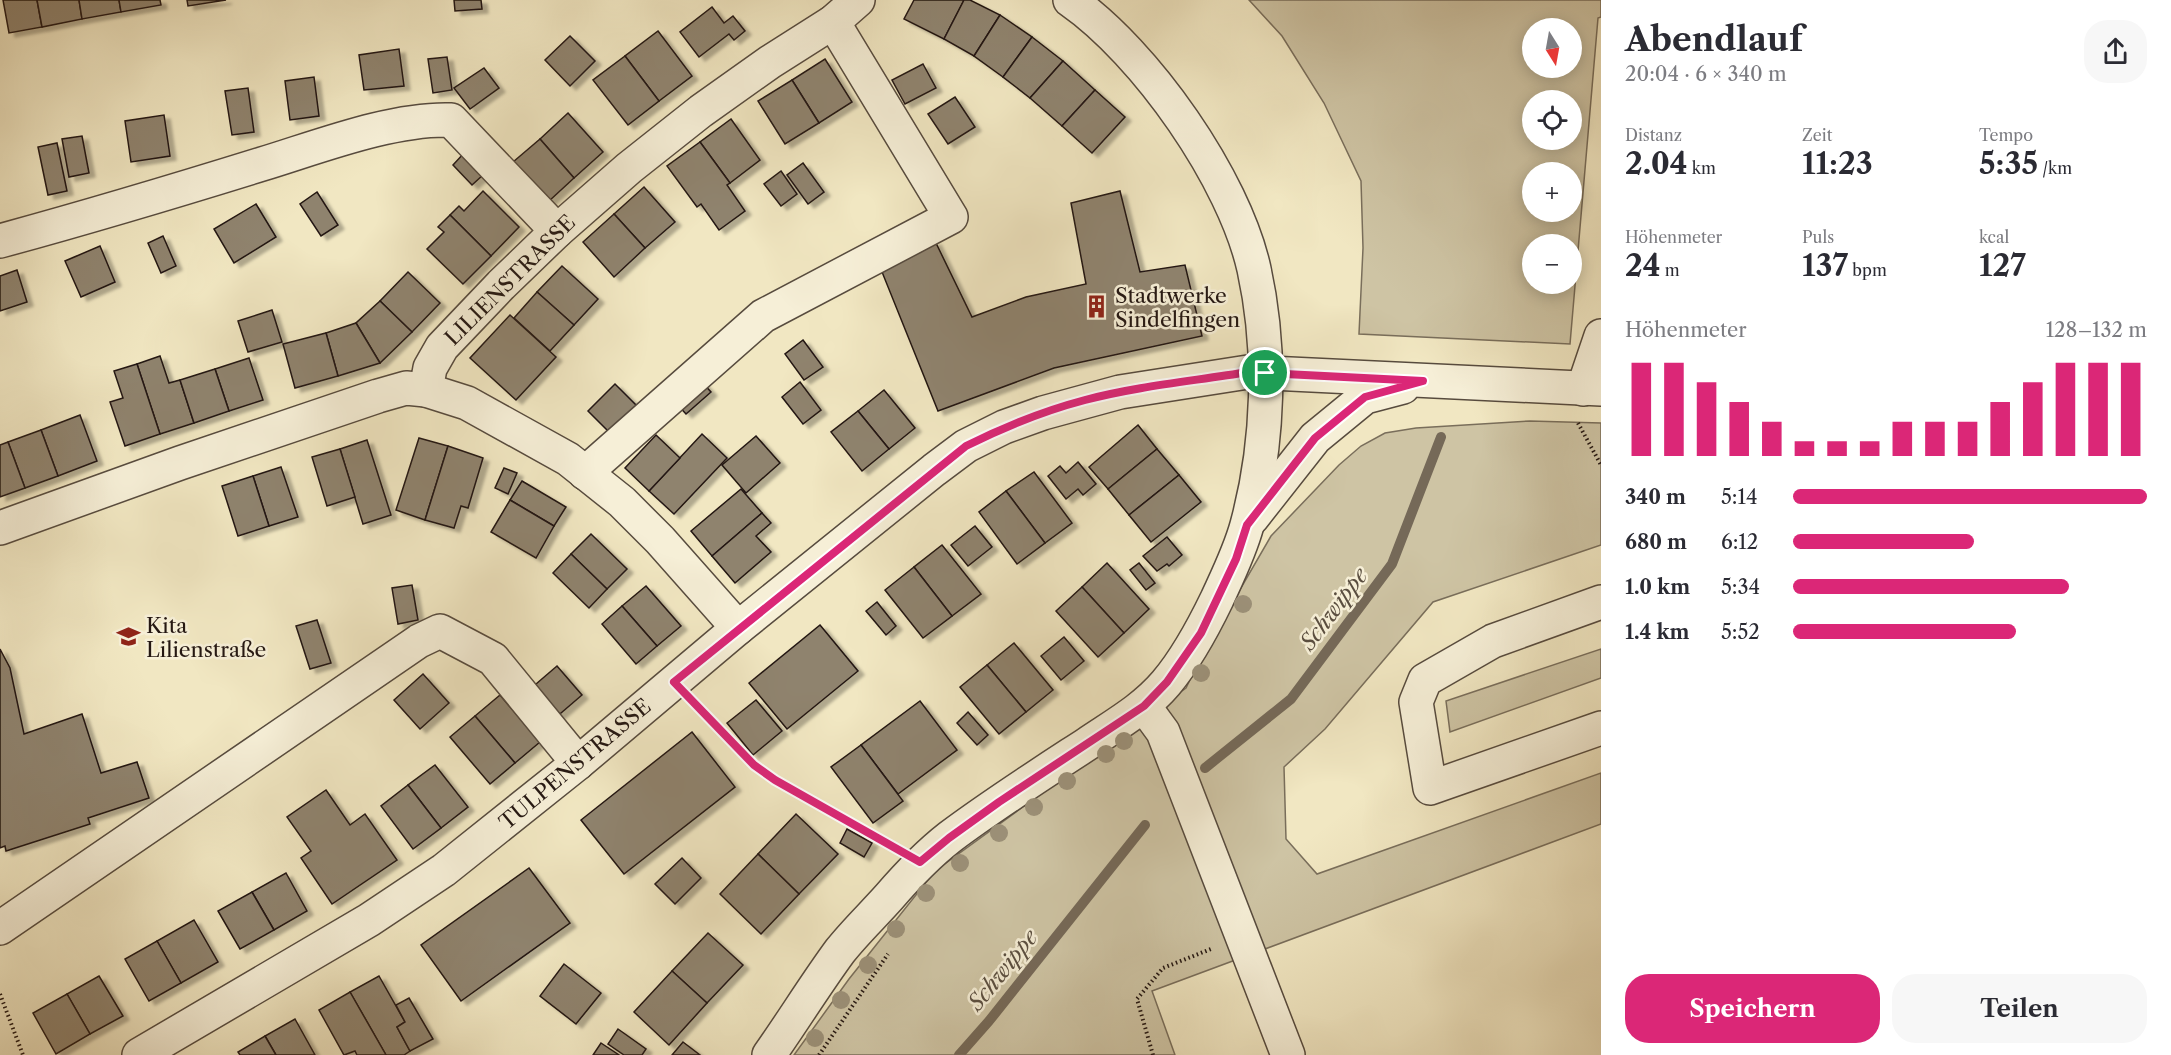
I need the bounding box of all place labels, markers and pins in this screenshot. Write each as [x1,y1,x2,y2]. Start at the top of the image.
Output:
place label: Stadtwerke Sindelfingen [1115,283,1240,332]
building icon: Stadtwerke Sindelfingen [1084,294,1110,320]
pin [1239,347,1290,398]
place label: Kita Lilienstraße [146,613,266,662]
school or university icon: Kita Lilienstraße [115,624,141,650]

